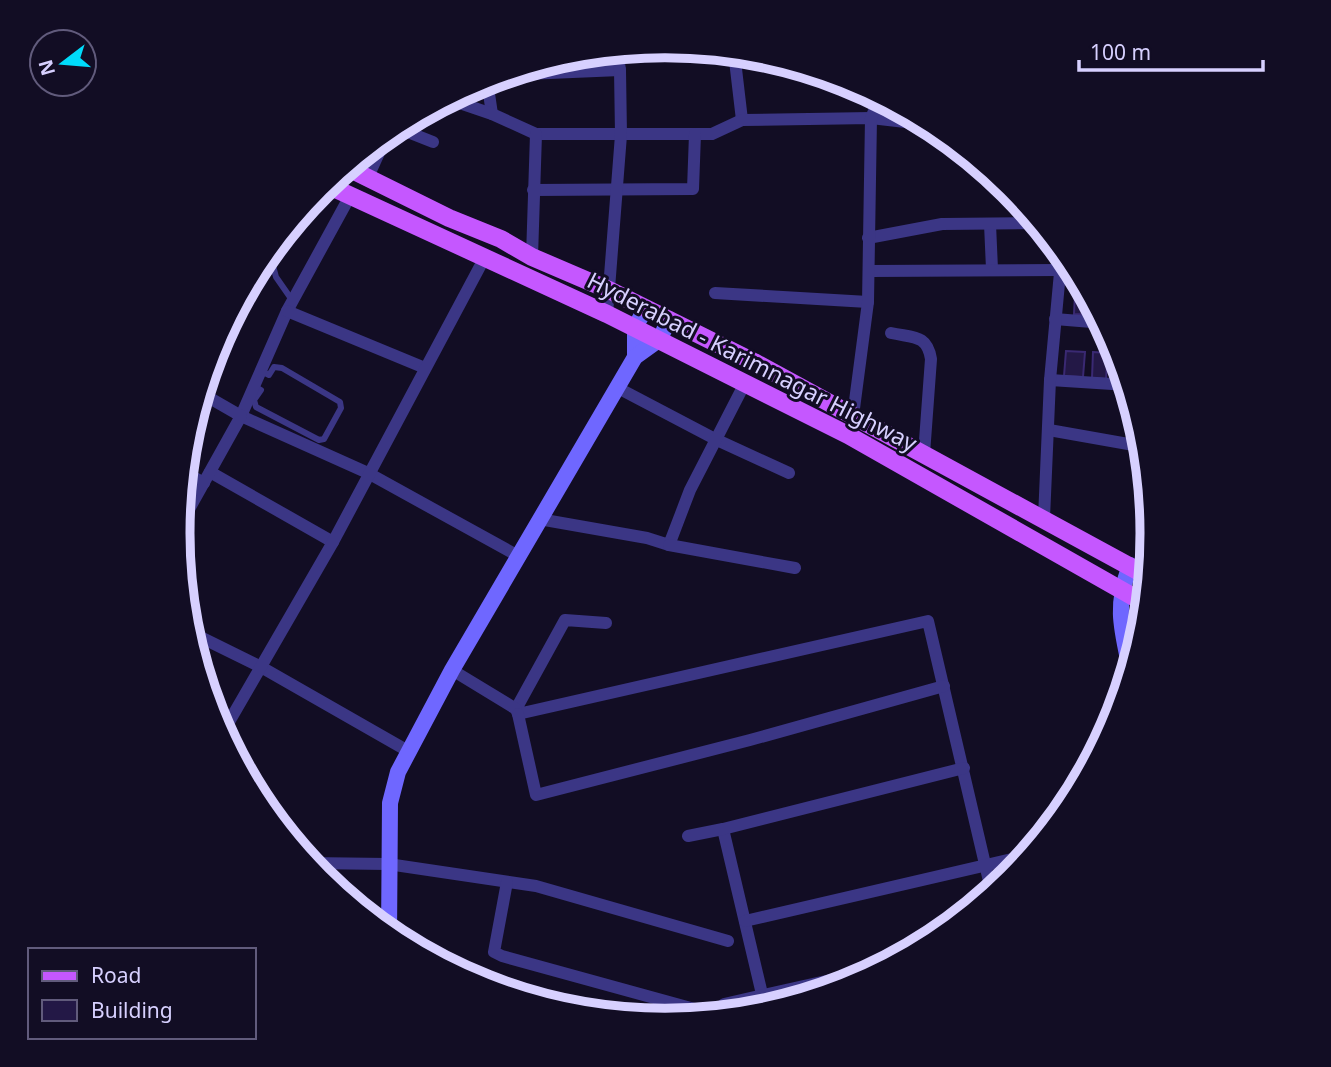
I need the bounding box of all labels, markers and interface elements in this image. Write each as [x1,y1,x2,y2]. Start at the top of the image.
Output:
north arrow [28,28,98,98]
scale bar [1079,28,1263,72]
text: 100 m [1090,38,1151,66]
text: N [32,57,61,79]
street label: Hyderabad - Karimnagar Highway [582,264,923,459]
legend [28,948,256,1039]
text: Road [91,961,141,989]
text: Building [91,996,173,1024]

